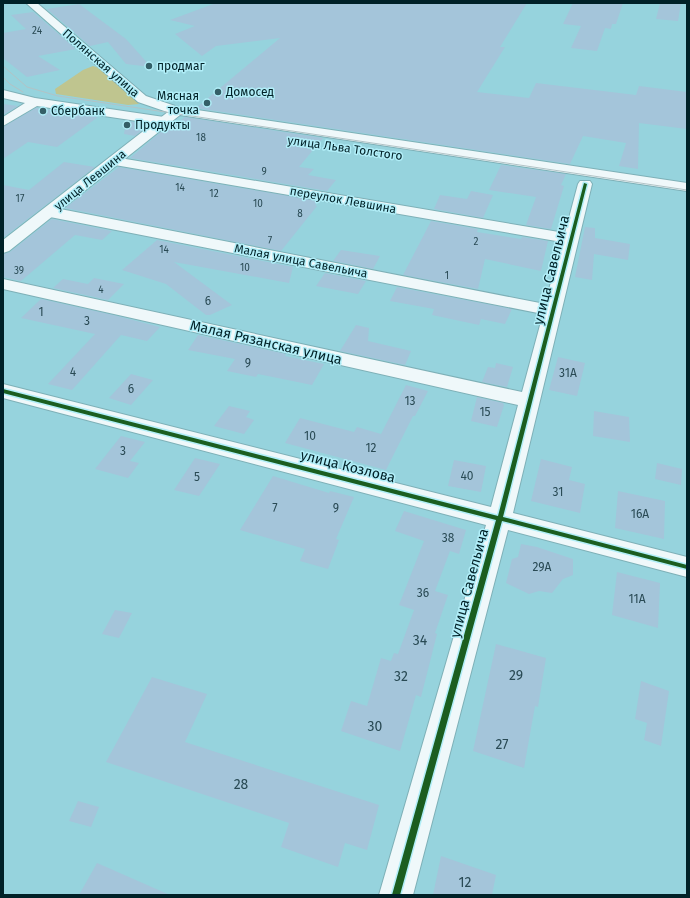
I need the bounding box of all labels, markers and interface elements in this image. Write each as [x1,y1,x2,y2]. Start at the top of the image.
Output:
house number: 24 [32,25,43,37]
street label: Полянская улица [60,26,142,100]
place label: продмаг [157,59,205,73]
marker: продмаг [144,61,154,71]
place label: Домосед [225,85,274,99]
marker: Домосед [213,87,223,97]
place label: Мясная точка [157,89,199,117]
marker: Мясная точка [202,98,212,108]
place label: Сбербанк [51,104,106,118]
marker: Сбербанк [38,106,48,116]
place label: Продукты [135,118,190,132]
marker: Продукты [122,120,132,130]
house number: 18 [196,132,206,144]
street label: улица Льва Толстого [287,133,403,163]
street label: улица Левшина [51,147,129,213]
house number: 9 [261,166,267,178]
house number: 14 [175,182,186,194]
street label: переулок Левшина [289,184,397,216]
house number: 12 [209,188,219,200]
house number: 17 [16,193,25,205]
house number: 10 [253,198,263,210]
house number: 8 [297,208,303,220]
street label: улица Савельича [530,214,573,327]
house number: 7 [268,235,273,247]
house number: 2 [474,236,479,248]
street label: Малая улица Савельича [233,241,369,281]
house number: 14 [159,244,170,256]
house number: 10 [240,262,250,274]
house number: 39 [14,265,24,277]
house number: 1 [445,270,449,282]
house number: 4 [98,284,104,296]
house number: 6 [205,294,211,308]
house number: 1 [38,305,44,319]
house number: 3 [84,314,90,328]
street label: Малая Рязанская улица [188,317,344,368]
house number: 9 [245,356,251,370]
house number: 4 [70,365,77,379]
house number: 31А [559,366,577,380]
house number: 6 [128,382,134,396]
house number: 13 [404,394,416,408]
house number: 15 [479,405,491,419]
house number: 10 [304,429,316,443]
house number: 12 [365,441,377,455]
house number: 3 [120,444,126,458]
street label: улица Козлова [299,446,397,486]
house number: 40 [460,469,474,483]
house number: 5 [194,470,200,484]
house number: 31 [553,485,563,499]
house number: 7 [272,501,278,515]
house number: 9 [333,501,339,515]
house number: 16А [631,507,649,521]
street label: улица Савельича [447,527,492,640]
house number: 38 [442,531,455,545]
house number: 29А [533,560,552,574]
house number: 36 [417,586,429,600]
house number: 11А [628,592,646,606]
house number: 34 [413,632,428,649]
house number: 29 [509,667,523,684]
house number: 32 [394,668,408,685]
house number: 30 [368,718,383,735]
house number: 27 [495,736,509,753]
house number: 28 [234,776,249,793]
house number: 12 [459,874,472,891]

